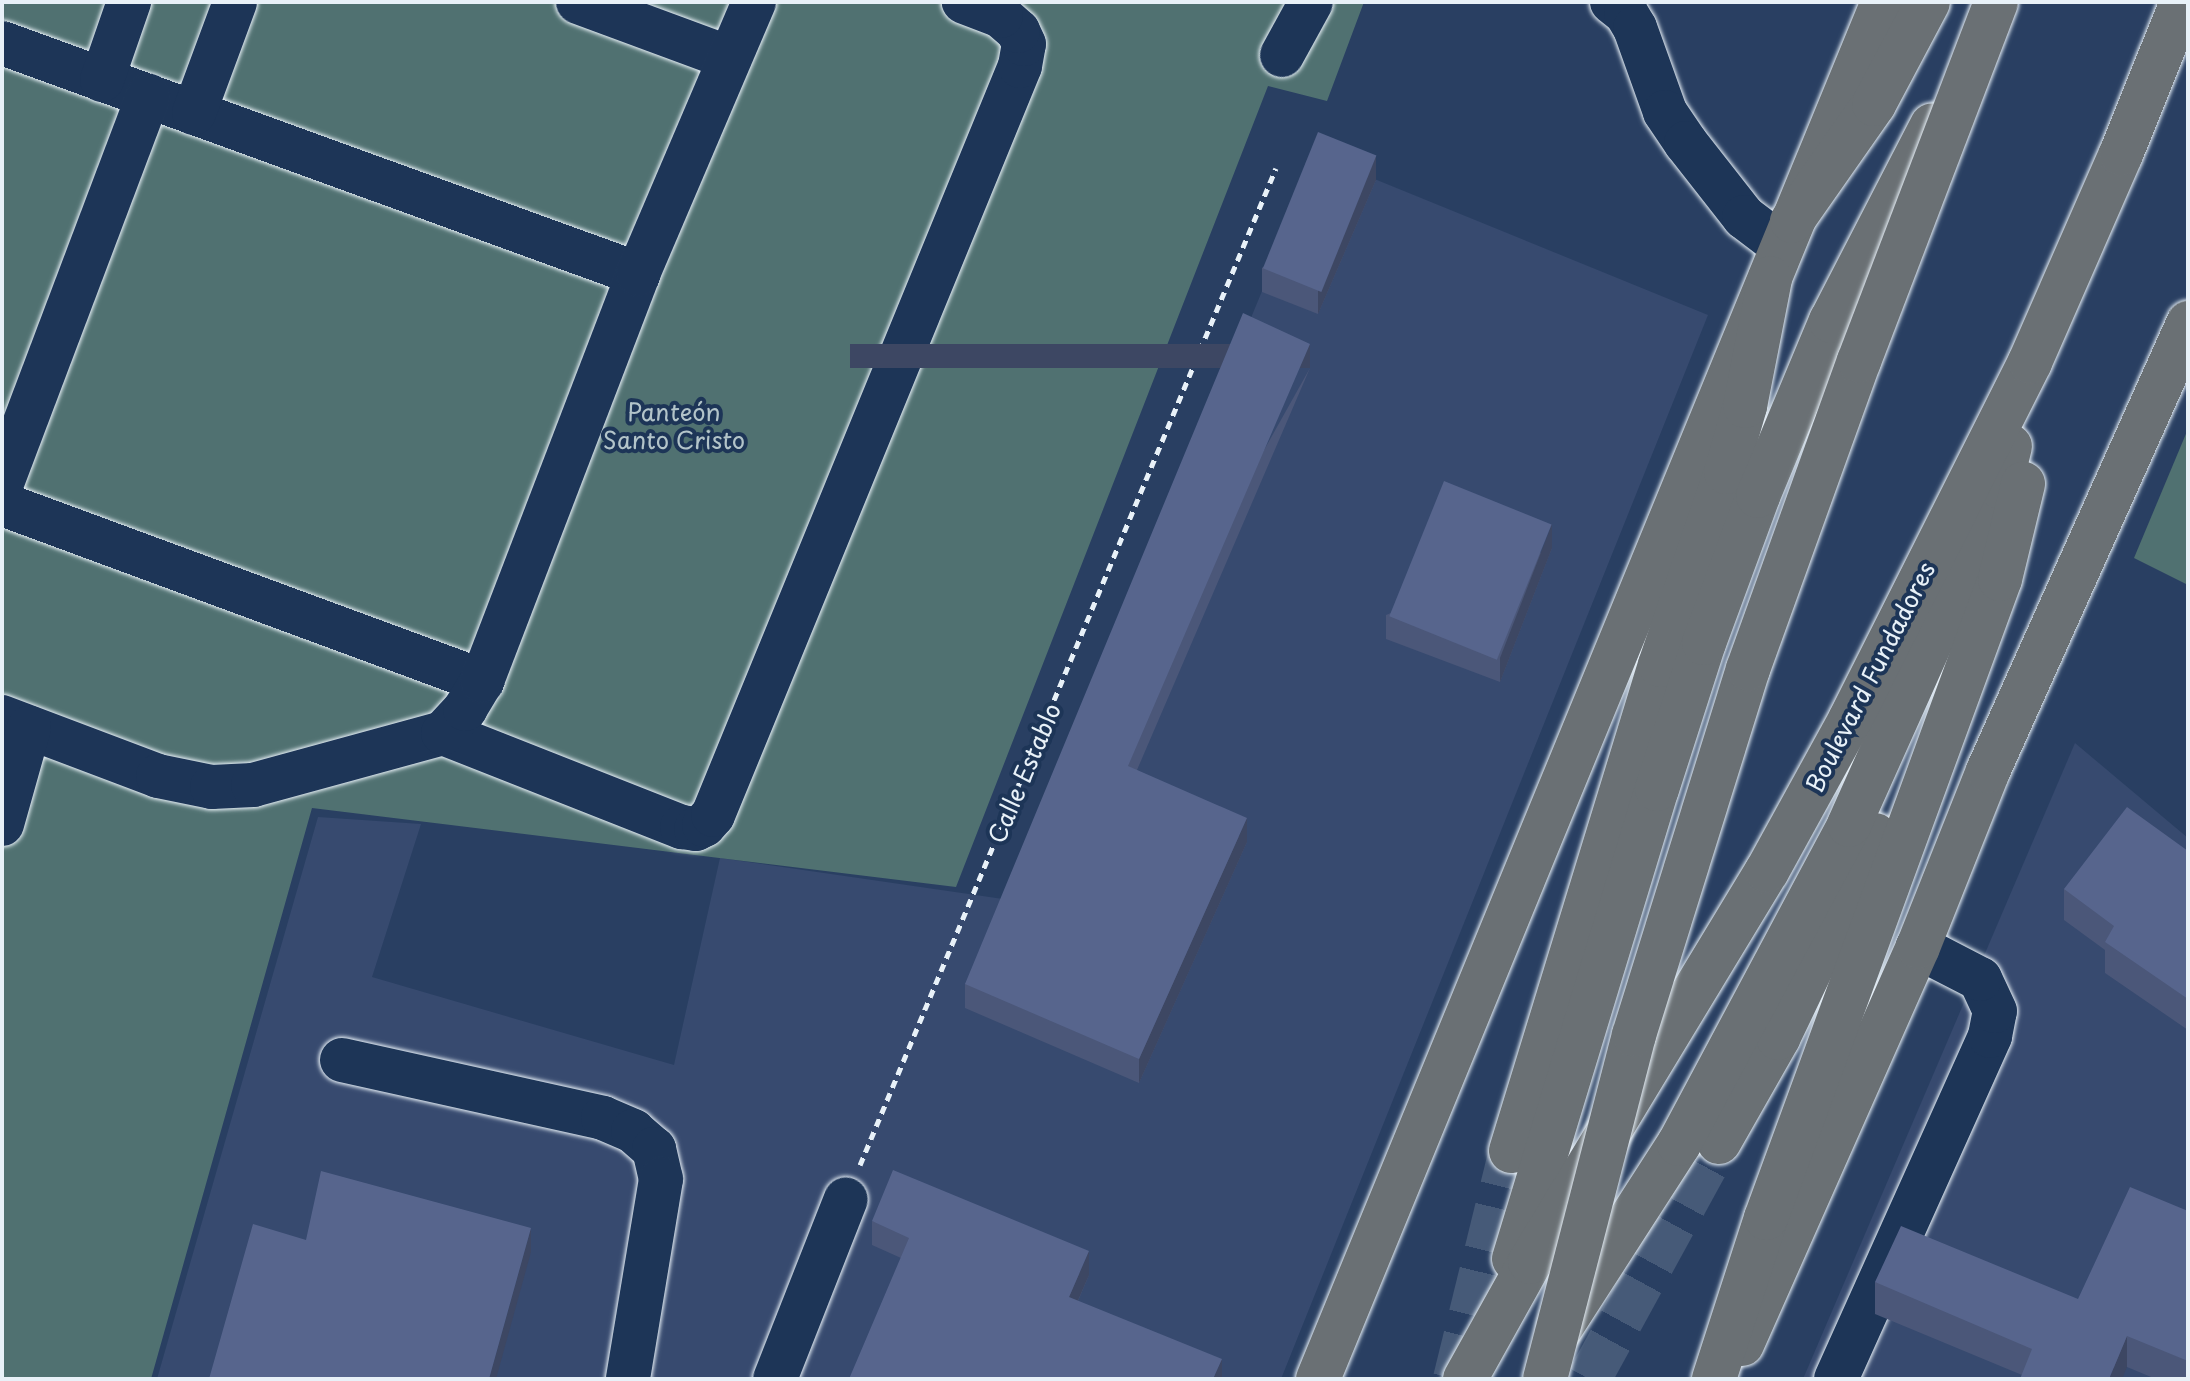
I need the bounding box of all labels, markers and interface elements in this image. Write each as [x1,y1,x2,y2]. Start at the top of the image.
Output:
park label: Panteón Santo Cristo [602,398,746,454]
street label: Boulevard Fundadores [1799,557,1941,797]
street label: Calle Establo [982,699,1066,847]

